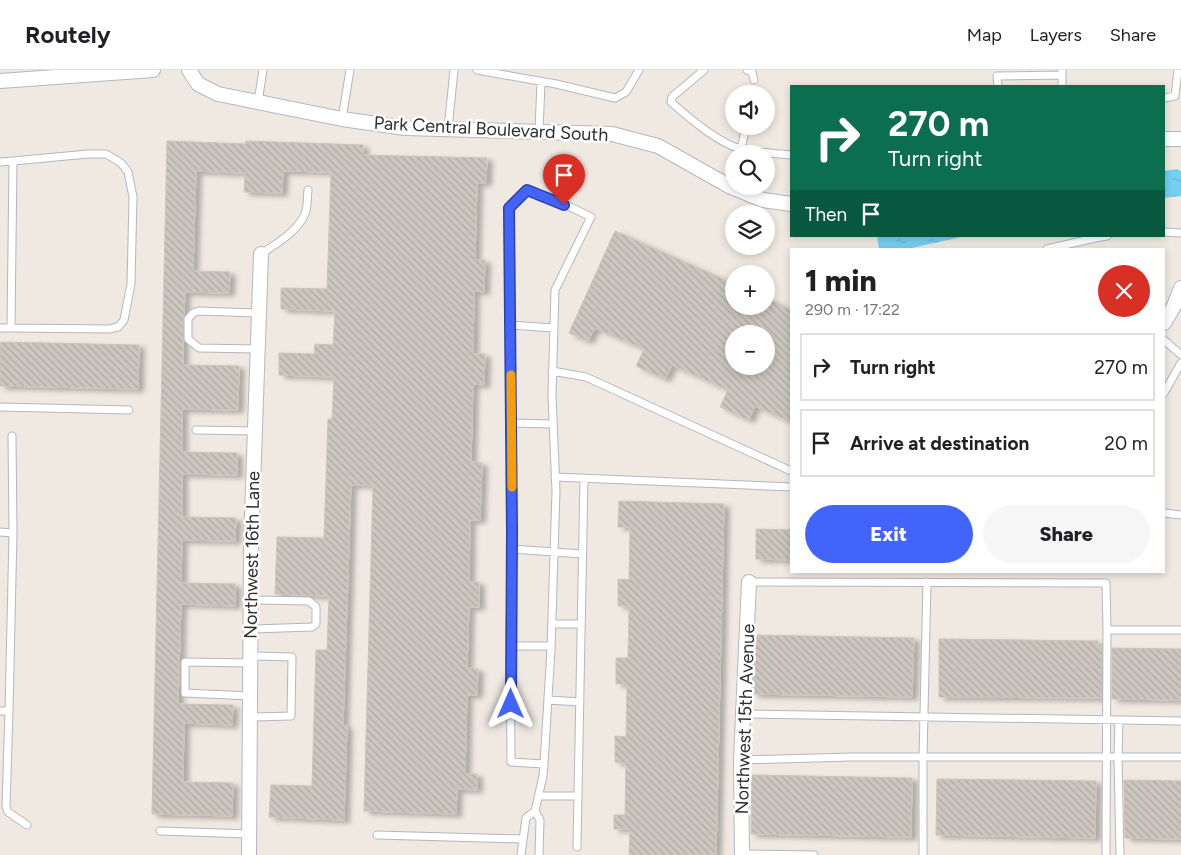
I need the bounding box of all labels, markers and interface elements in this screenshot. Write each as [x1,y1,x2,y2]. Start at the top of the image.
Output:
text: Routely [25,20,111,49]
text: Map [967,24,1002,46]
text: Layers [1030,24,1082,46]
text: Share [1110,24,1156,46]
map controls [725,85,775,375]
button: sound [725,85,775,135]
text: 270 m [888,103,989,145]
icon: right [805,105,870,170]
street label: Park Central Boulevard South [373,112,609,146]
button: search [725,145,775,195]
text: Turn right [888,145,983,172]
pin [543,154,585,205]
icon: arrive [550,161,578,189]
icon: arrive [857,200,885,228]
text: Then [805,203,847,226]
button: layers [725,205,775,255]
text: 1 min [805,262,877,299]
button: + [725,265,775,315]
button: close [1098,265,1150,317]
text: 290 m · 17:22 [805,300,900,319]
button: − [725,325,775,375]
icon: right [807,353,835,381]
text: Turn right [850,356,936,379]
text: 270 m [1094,356,1148,379]
icon: arrive [807,429,835,457]
text: Arrive at destination [850,432,1029,455]
text: 20 m [1104,432,1148,455]
street label: Northwest 16th Lane [240,471,264,639]
button: Exit [805,505,973,563]
button: Share [983,505,1150,563]
street label: Northwest 15th Avenue [731,623,759,815]
position arrow [484,677,536,729]

